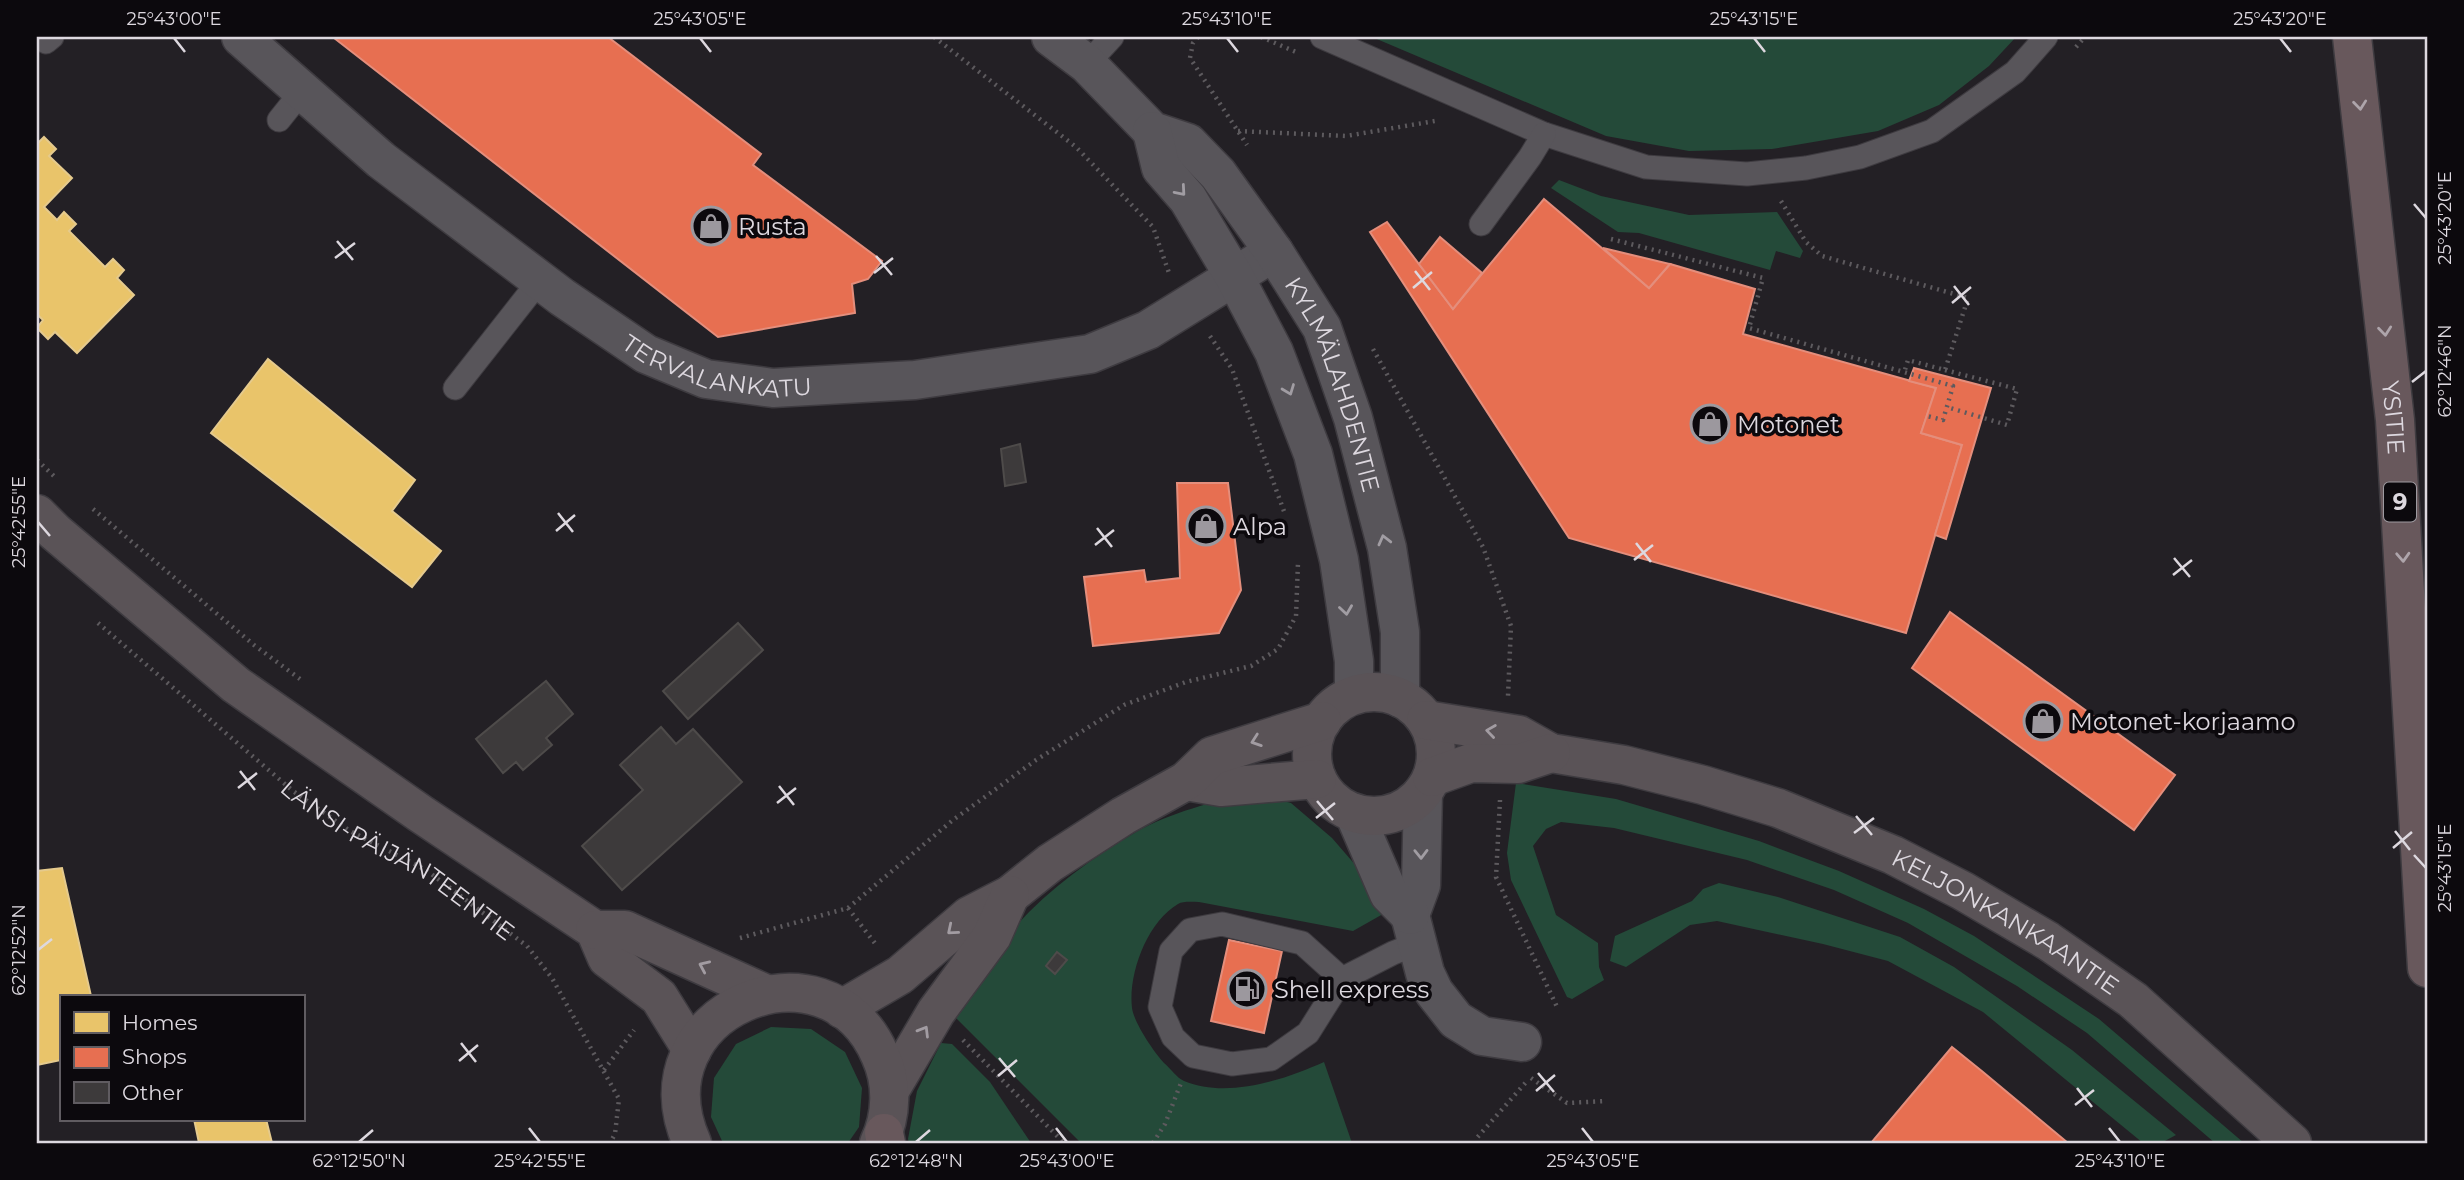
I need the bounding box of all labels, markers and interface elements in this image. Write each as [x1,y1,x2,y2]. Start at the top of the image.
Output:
text: 25°43'00"E [126,8,222,30]
text: 25°43'05"E [653,8,747,30]
text: 25°43'10"E [1182,8,1272,30]
text: 25°43'15"E [1710,8,1798,30]
text: 25°43'20"E [2233,8,2327,30]
one-way arrow [2352,99,2367,110]
text: 25°43'20"E [2434,171,2456,265]
one-way arrow [1173,183,1185,196]
shop icon: Rusta [690,205,732,247]
place label: Rusta [738,212,807,241]
street label: KYLMÄLAHDENTIE [1279,272,1386,495]
text: 62°12'46"N [2434,324,2456,418]
one-way arrow [2378,325,2393,336]
street label: TERVALANKATU [617,328,813,403]
street label: YSITIE [2376,379,2411,455]
one-way arrow [1281,384,1295,396]
shop icon: Motonet [1689,403,1731,445]
place label: Motonet [1737,410,1840,439]
text: 25°42'55"E [8,476,30,568]
road number: 9 [2384,482,2416,522]
shop icon: Alpa [1185,505,1227,547]
place label: Alpa [1233,512,1287,541]
one-way arrow [1378,534,1393,546]
one-way arrow [2396,552,2411,563]
one-way arrow [1339,604,1354,616]
shop icon: Motonet-korjaamo [2022,700,2064,742]
place label: Motonet-korjaamo [2070,707,2296,736]
one-way arrow [1485,724,1496,739]
one-way arrow [1251,733,1263,747]
street label: LÄNSI-PÄIJÄNTEENTIE [275,773,521,946]
text: 25°43'15"E [2434,824,2456,912]
street label: KELJONKANKAANTIE [1887,843,2125,1001]
one-way arrow [1413,850,1429,860]
text: 62°12'52"N [8,904,30,996]
one-way arrow [948,922,961,934]
one-way arrow [699,960,711,974]
fuel station icon: Shell express [1226,968,1268,1010]
place label: Shell express [1274,975,1429,1004]
legend [60,995,304,1120]
text: Homes [122,1010,197,1035]
one-way arrow [916,1026,929,1039]
text: Shops [122,1044,187,1069]
text: Other [122,1080,184,1105]
text: 62°12'50"N [312,1150,406,1172]
text: 25°42'55"E [494,1150,586,1172]
text: 62°12'48"N [869,1150,963,1172]
text: 25°43'00"E [1019,1150,1115,1172]
text: 25°43'05"E [1546,1150,1640,1172]
text: 25°43'10"E [2075,1150,2165,1172]

